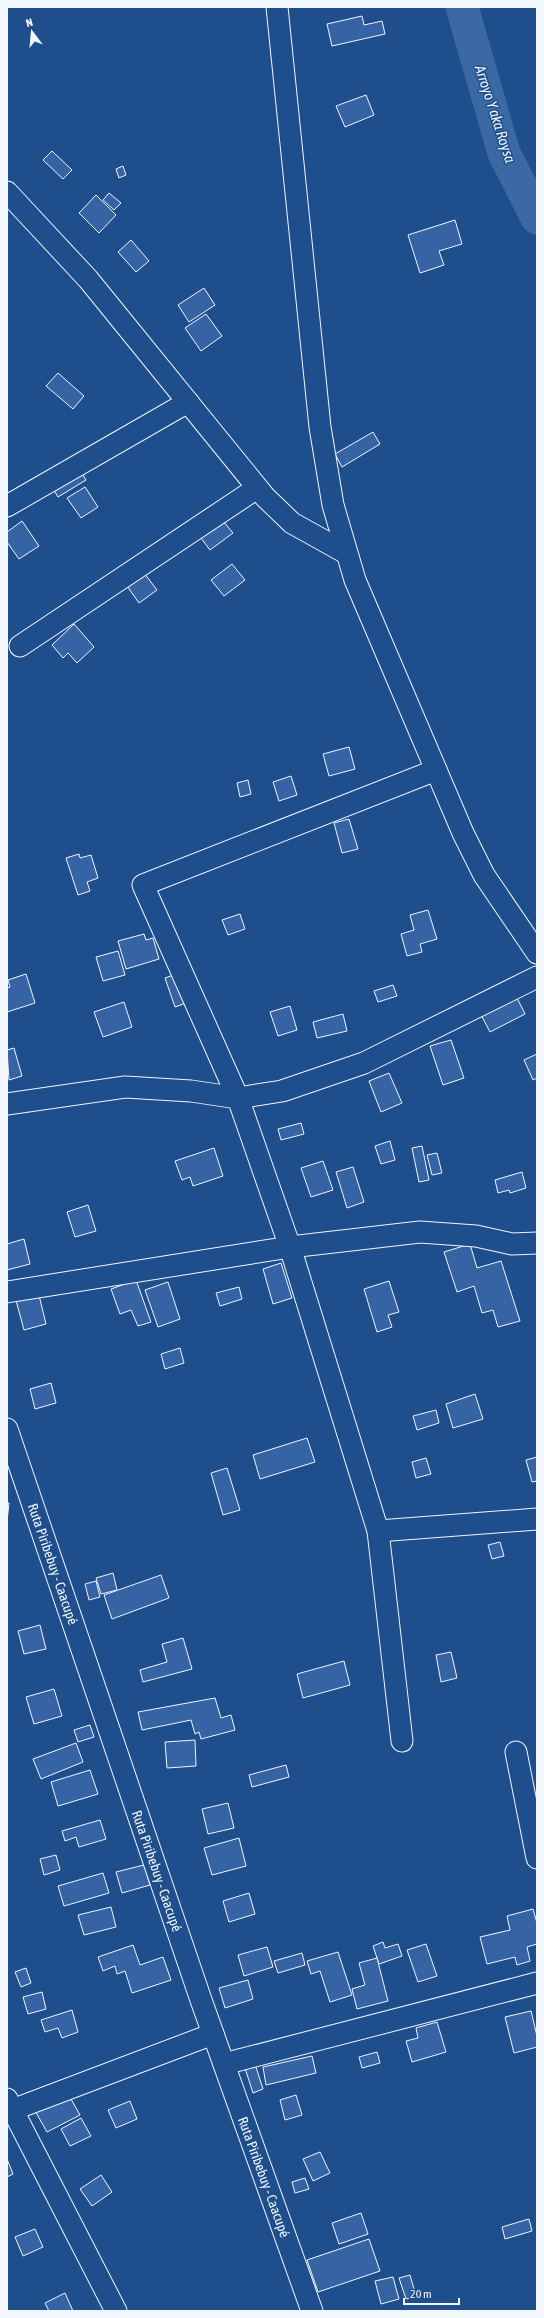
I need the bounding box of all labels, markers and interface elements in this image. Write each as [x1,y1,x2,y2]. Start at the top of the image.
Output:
north arrow [12,12,52,52]
text: N [24,16,34,29]
water label: Arroyo Y aka Roysa [471,62,519,165]
street label: Ruta Piribebuy - Caacupé [25,1501,81,1627]
street label: Ruta Piribebuy - Caacupé [129,1808,185,1934]
street label: Ruta Piribebuy - Caacupé [235,2115,293,2239]
scale bar [404,2280,459,2306]
text: 20 m [410,2287,432,2301]

